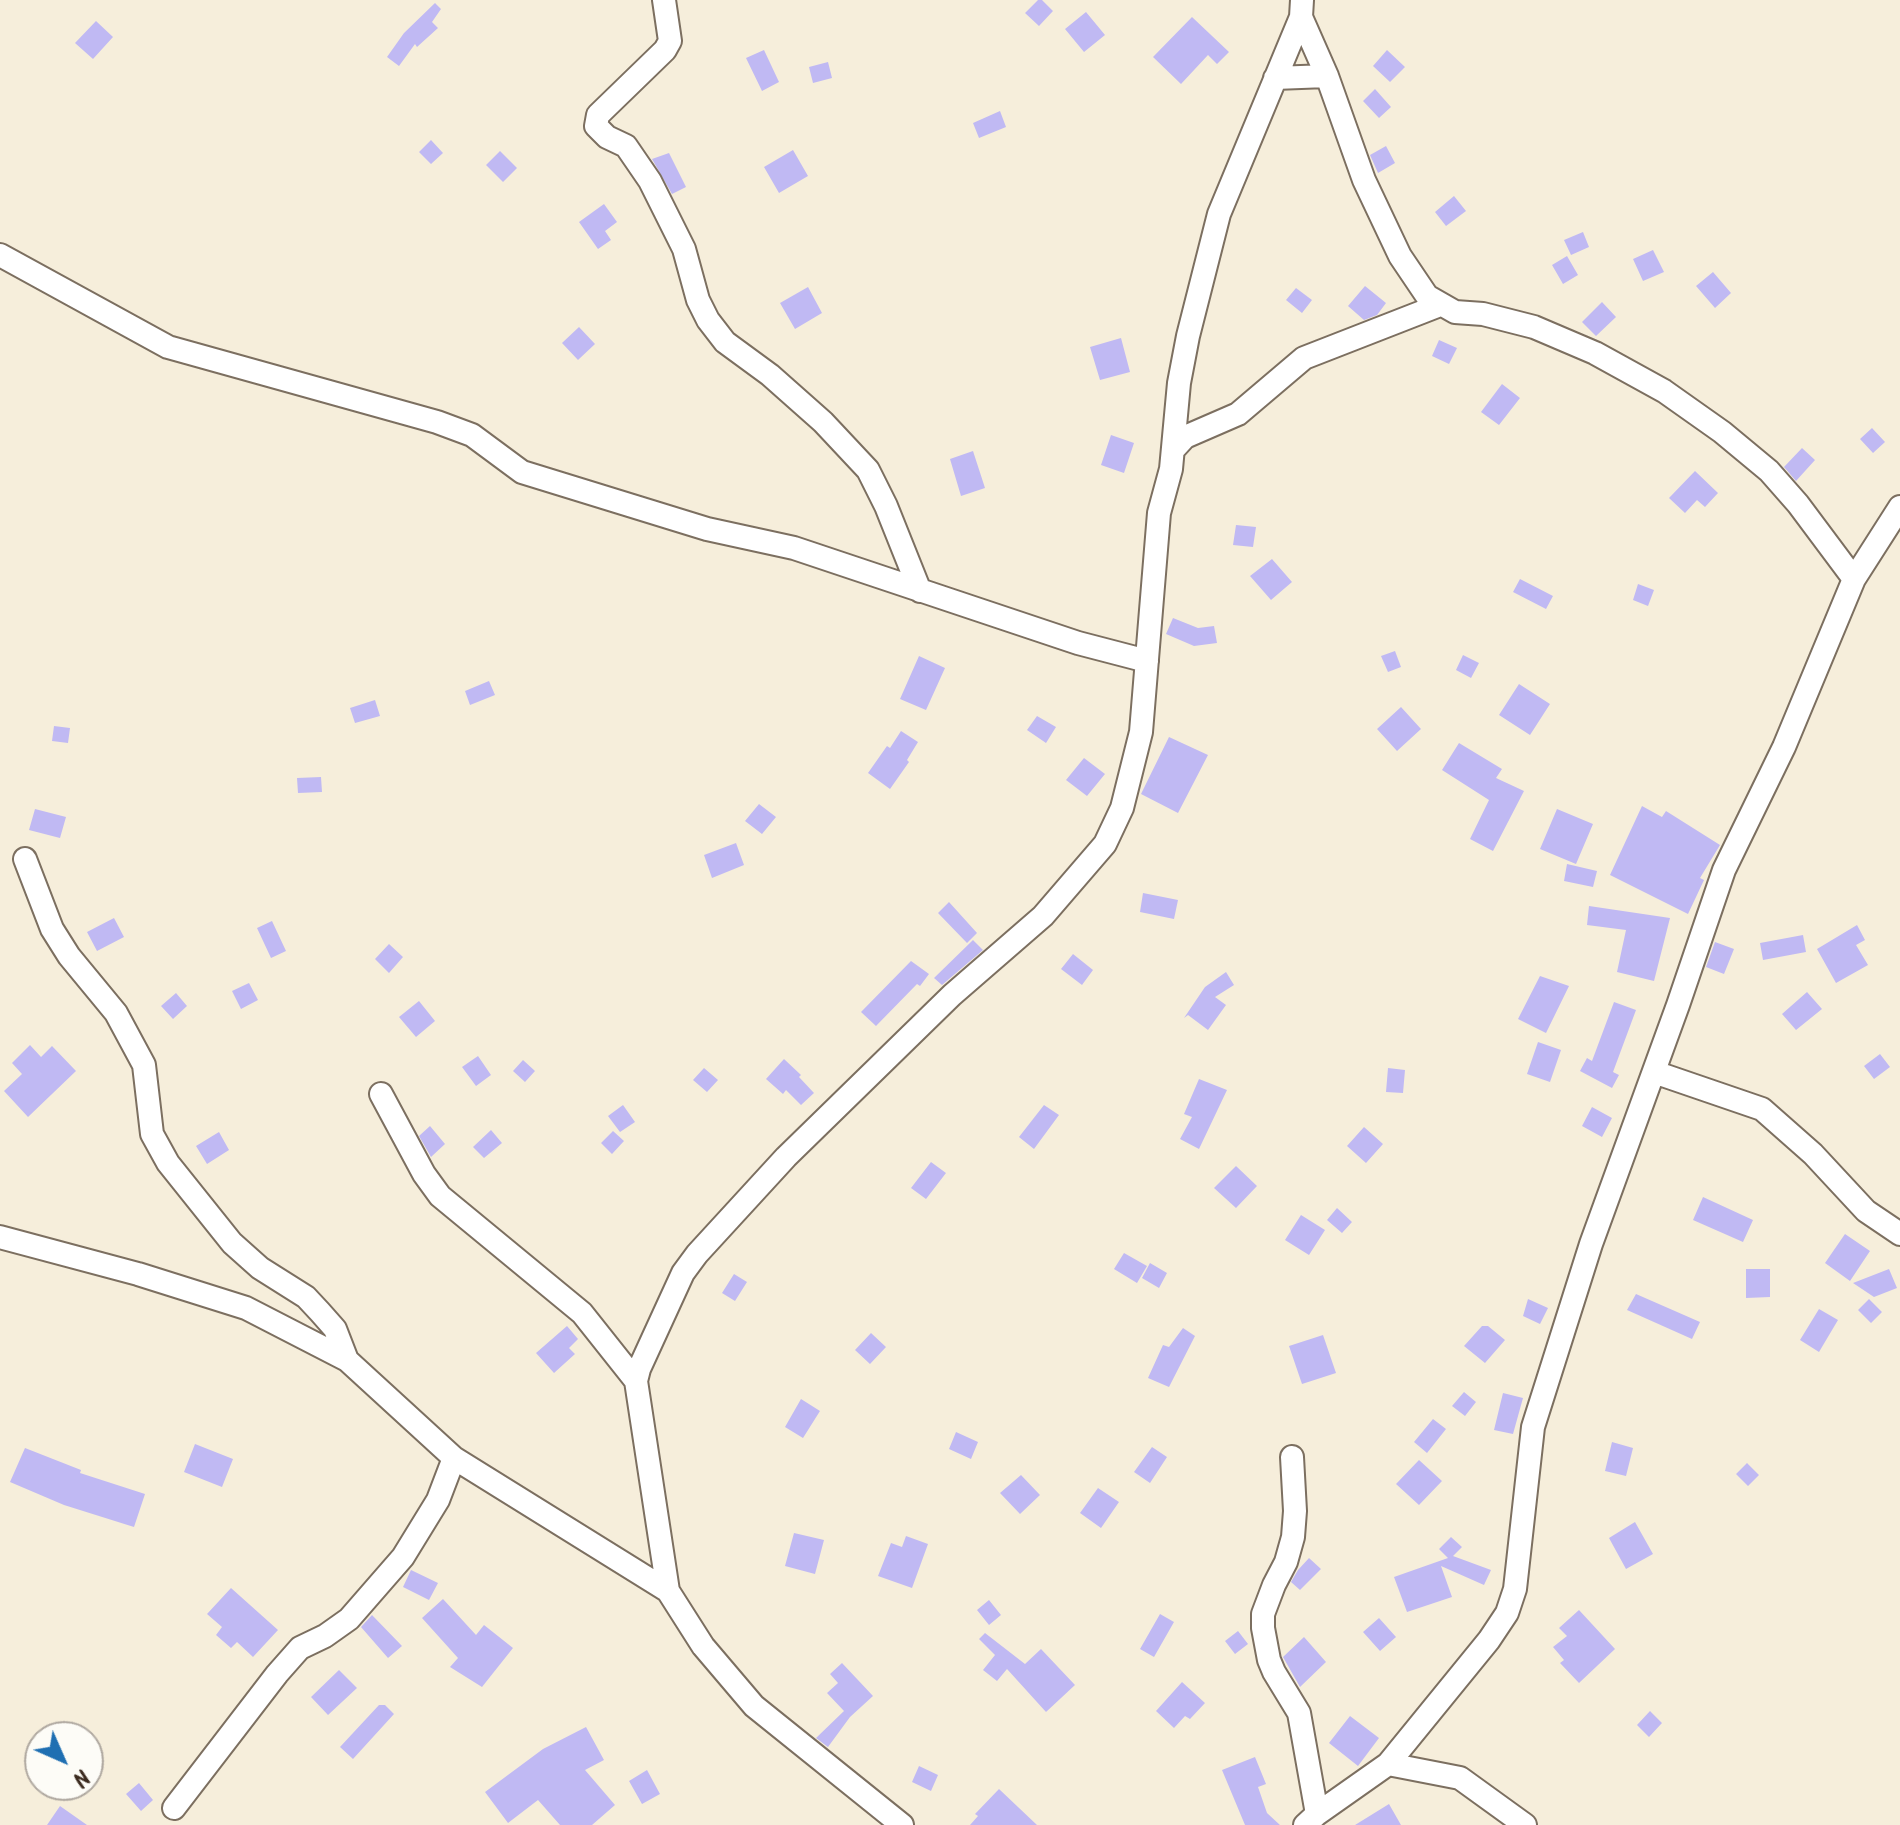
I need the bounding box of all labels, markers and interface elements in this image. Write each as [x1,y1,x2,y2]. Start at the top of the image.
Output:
north arrow [24,1721,104,1801]
text: N [63,1760,97,1794]

